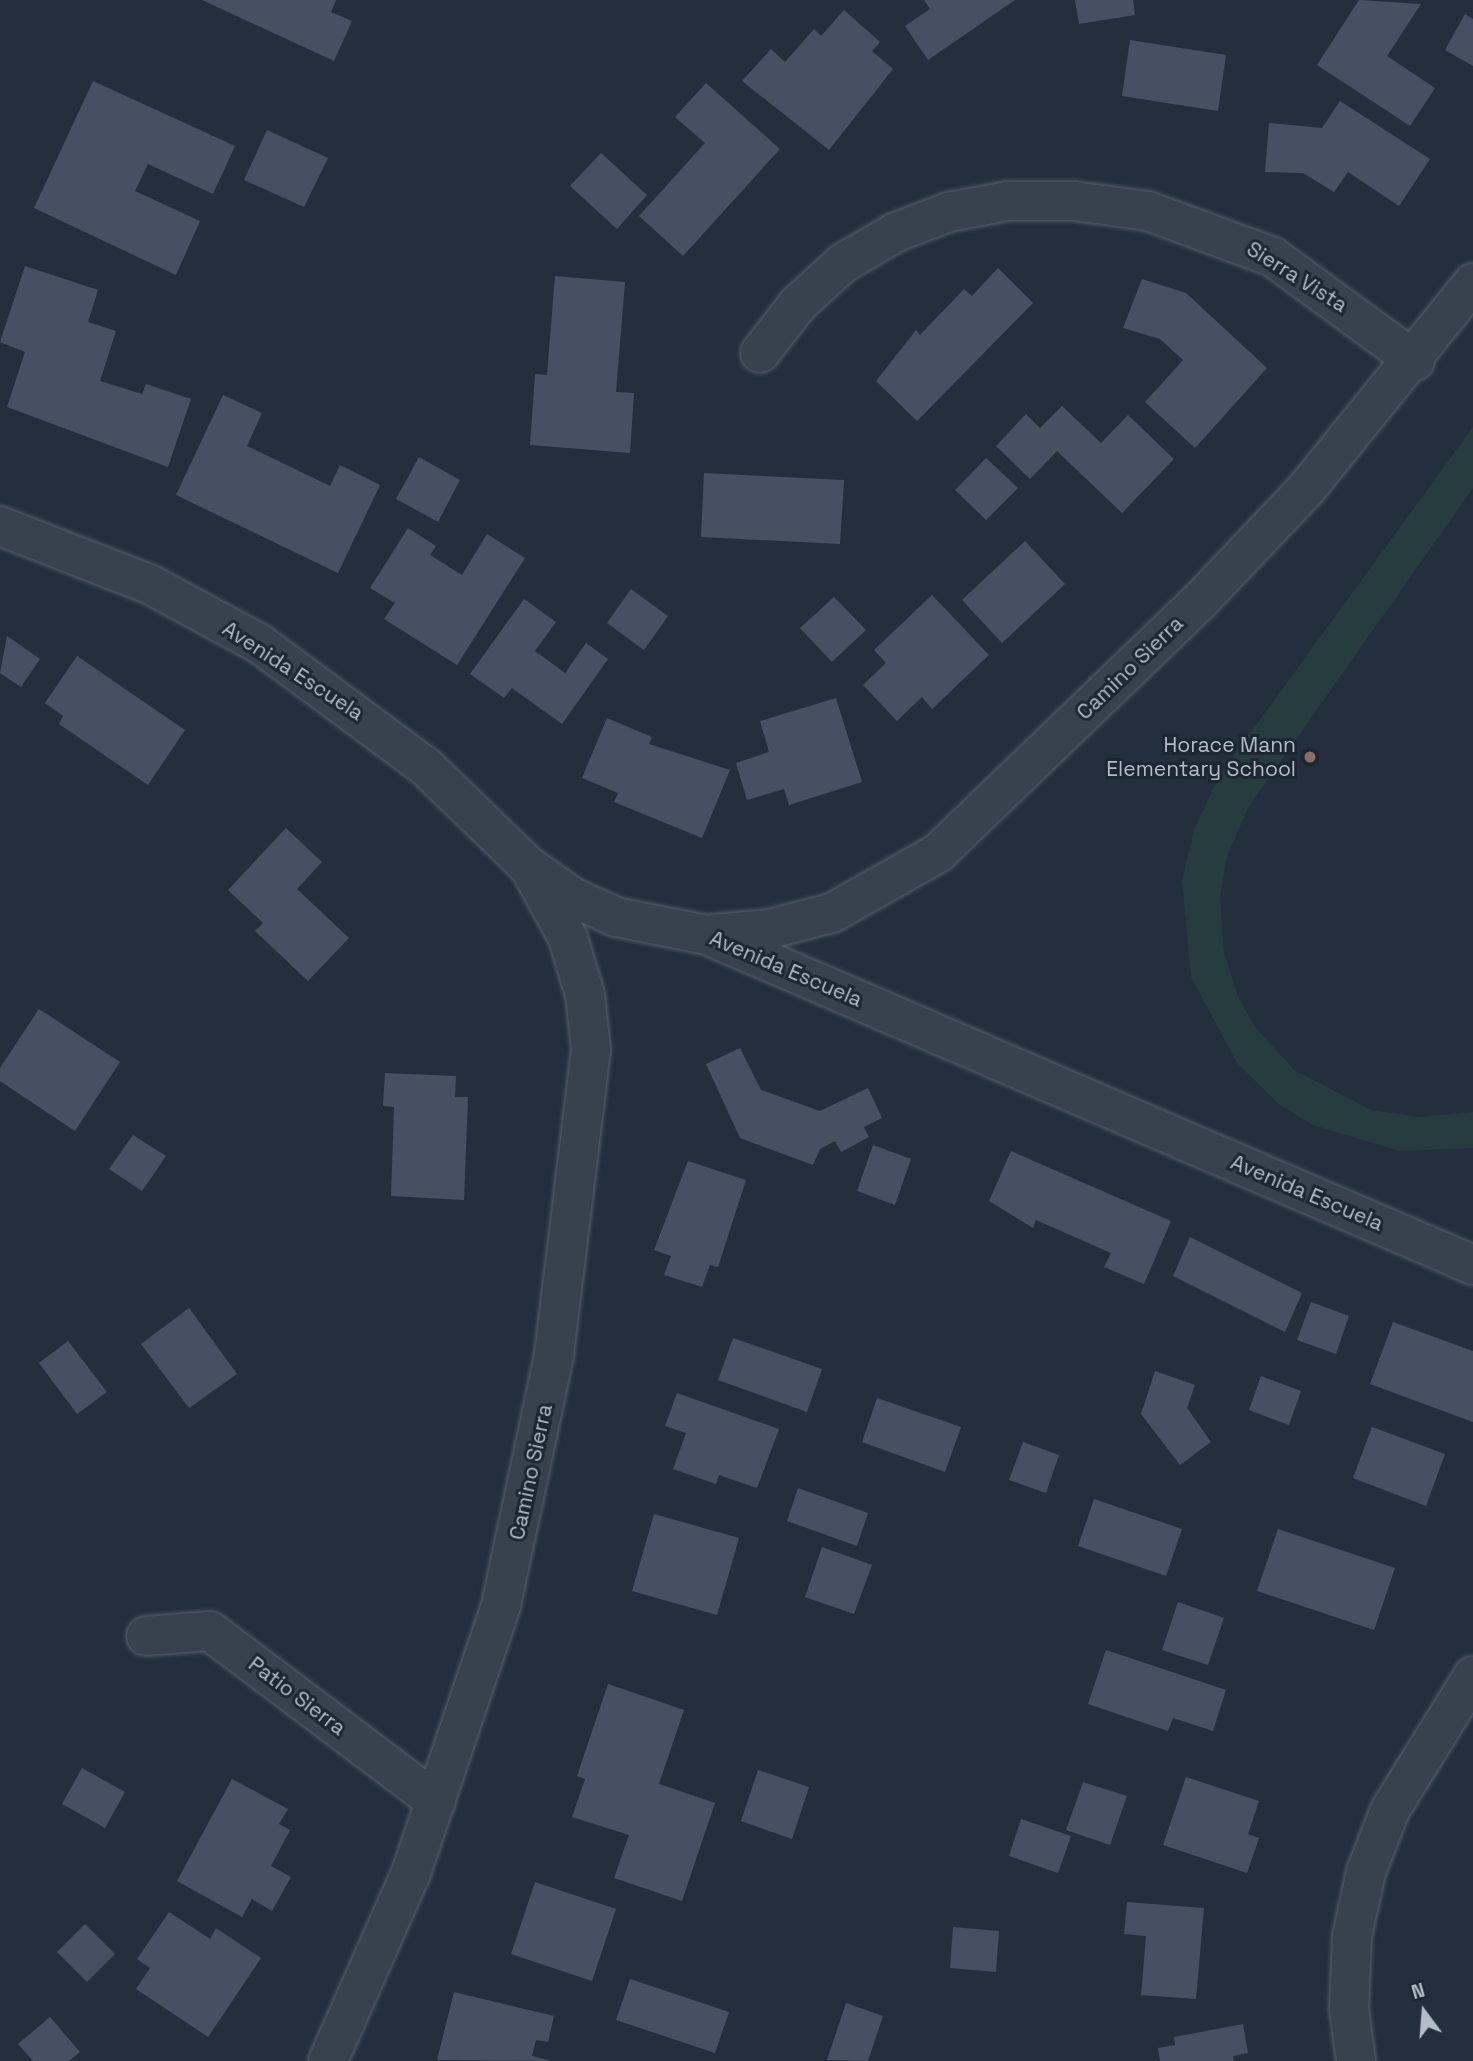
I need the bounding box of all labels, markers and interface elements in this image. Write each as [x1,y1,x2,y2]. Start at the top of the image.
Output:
street label: Sierra Vista [1242,236,1352,318]
street label: Camino Sierra [1072,611,1188,725]
street label: Avenida Escuela [218,616,368,726]
place label: Horace Mann Elementary School [1106,732,1296,782]
marker: Horace Mann Elementary School [1302,749,1318,765]
street label: Avenida Escuela [706,926,866,1012]
street label: Avenida Escuela [1227,1150,1387,1236]
street label: Camino Sierra [504,1402,558,1542]
street label: Patio Sierra [244,1651,350,1741]
north arrow [1389,1977,1459,2047]
text: N [1409,1978,1428,2005]

